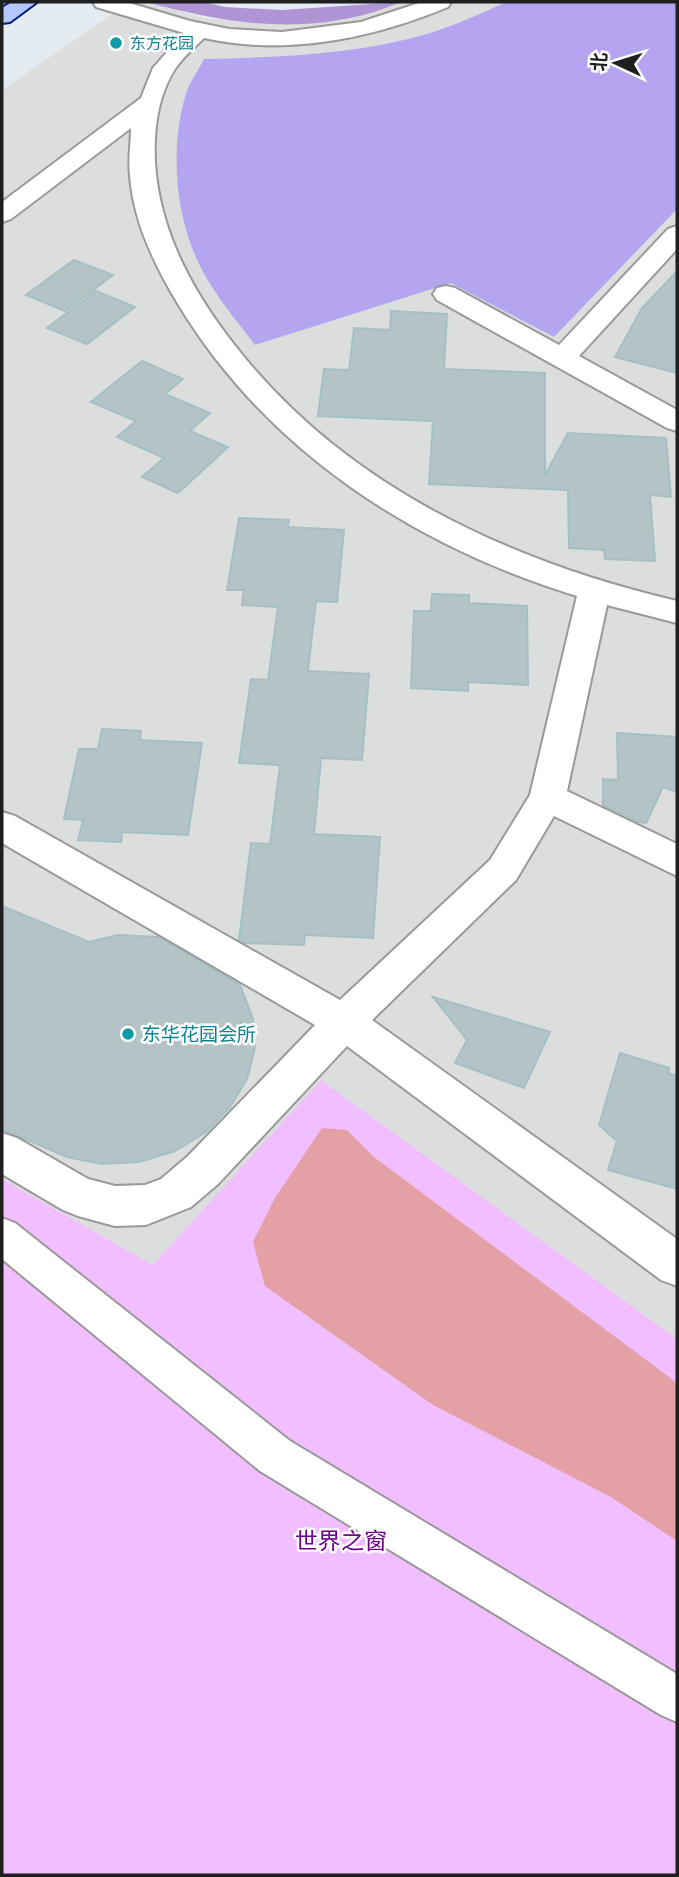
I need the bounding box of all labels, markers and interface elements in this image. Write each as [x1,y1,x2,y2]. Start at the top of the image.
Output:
north arrow [581,28,651,98]
place label: 东方花园 [130,32,194,54]
marker: 东方花园 [108,35,124,51]
text: 北 [585,51,613,72]
place label: 东华花园会所 [142,1021,256,1047]
marker: 东华花园会所 [120,1026,136,1042]
park label: 世界之窗 [295,1524,387,1556]

